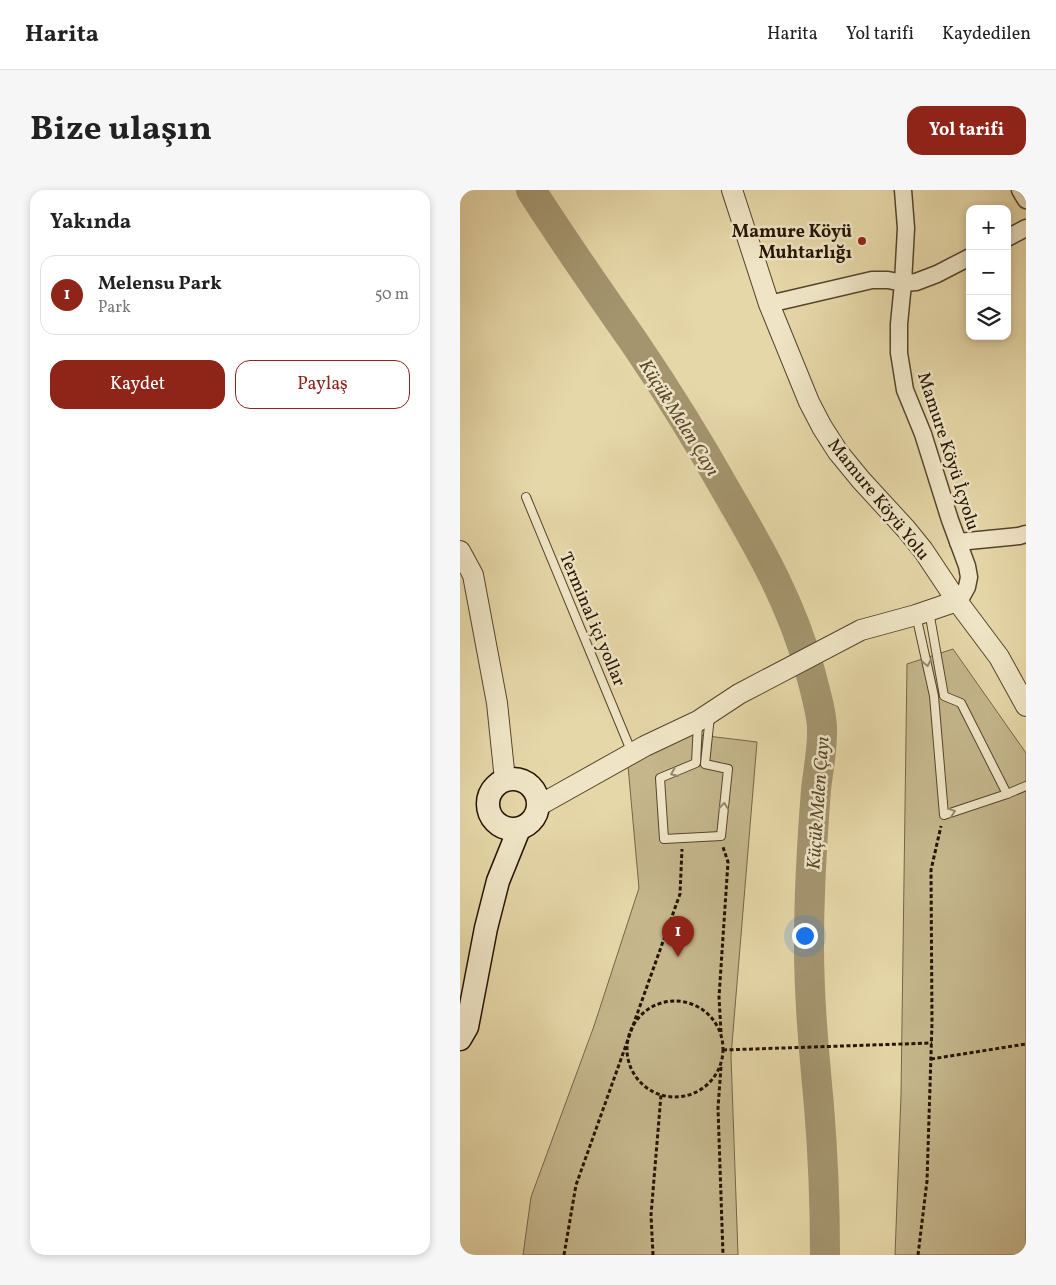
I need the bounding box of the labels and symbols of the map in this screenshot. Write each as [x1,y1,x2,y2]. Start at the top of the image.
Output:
place label: Mamure Köyü Muhtarlığı [732,220,852,266]
marker: Mamure Köyü Muhtarlığı [856,235,868,247]
water label: Küçük Melen Çayı [632,355,725,482]
street label: Mamure Köyü İçyolu [910,369,985,534]
street label: Mamure Köyü Yolu [821,434,935,566]
street label: Terminal içi yollar [552,549,631,691]
one-way arrow [921,659,932,667]
water label: Küçük Melen Çayı [801,735,837,871]
one-way arrow [670,766,679,777]
one-way arrow [718,802,729,810]
one-way arrow [948,808,956,818]
pin: 1 [662,916,694,957]
your location [792,923,818,949]

